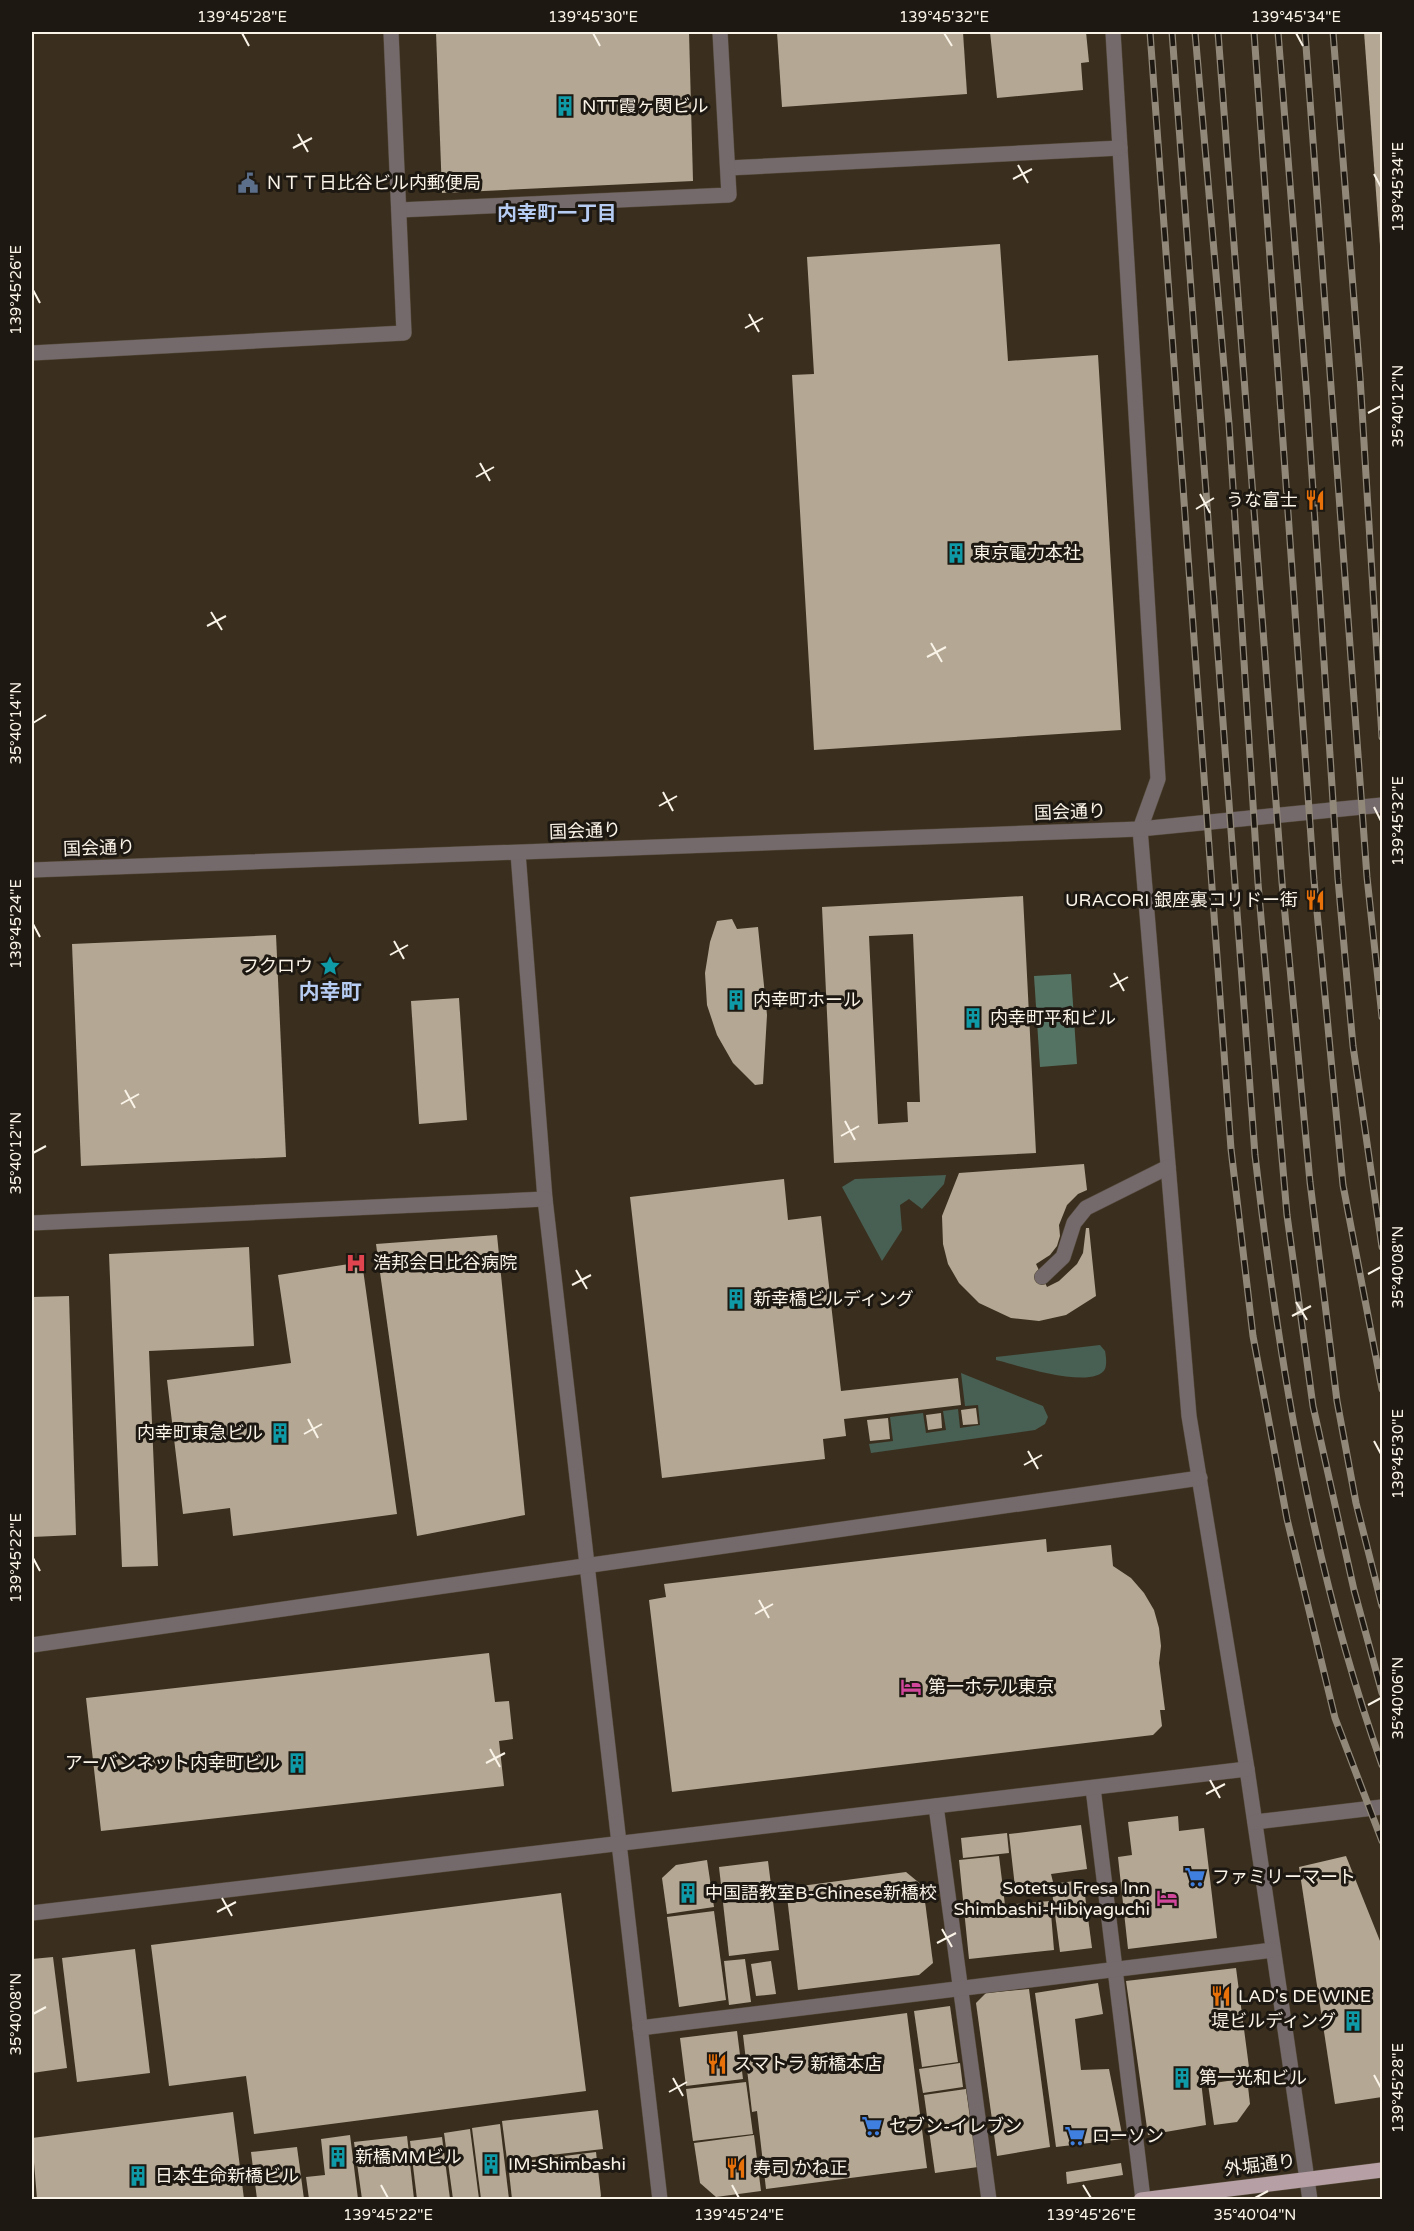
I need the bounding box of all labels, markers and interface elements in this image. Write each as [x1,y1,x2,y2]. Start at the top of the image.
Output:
text: 139°45'28"E [197,8,287,26]
text: 139°45'30"E [548,8,638,26]
text: 139°45'32"E [899,8,989,26]
text: 139°45'34"E [1251,8,1341,26]
building icon: NTT霞ヶ関ビル [553,94,577,118]
place label: NTT霞ヶ関ビル [582,95,708,117]
text: 139°45'34"E [1389,142,1407,232]
public building icon: ＮＴＴ日比谷ビル内郵便局 [236,171,260,195]
place label: ＮＴＴ日比谷ビル内郵便局 [265,172,481,194]
district label: 内幸町一丁目 [497,202,617,226]
text: 139°45'26"E [7,245,25,335]
text: 35°40'12"N [1389,365,1407,447]
restaurant icon: うな富士 [1303,488,1327,512]
place label: うな富士 [1226,489,1298,511]
building icon: 東京電力本社 [944,541,968,565]
place label: 東京電力本社 [973,542,1081,564]
text: 35°40'14"N [7,682,25,764]
text: 139°45'32"E [1389,776,1407,866]
street label: 国会通り [1034,800,1106,824]
street label: 国会通り [549,819,621,843]
street label: 国会通り [63,836,135,860]
text: 139°45'24"E [7,879,25,969]
restaurant icon: URACORI 銀座裏コリドー街 [1303,888,1327,912]
place label: URACORI 銀座裏コリドー街 [1065,889,1298,911]
place icon: フクロウ [318,954,342,978]
place label: フクロウ [241,955,313,977]
district label: 内幸町 [299,980,362,1005]
building icon: 内幸町ホール [724,988,748,1012]
place label: 内幸町ホール [753,989,861,1011]
building icon: 内幸町平和ビル [961,1006,985,1030]
place label: 内幸町平和ビル [990,1007,1116,1029]
text: 35°40'12"N [7,1112,25,1194]
text: 35°40'08"N [1389,1226,1407,1308]
hospital icon: 浩邦会日比谷病院 [344,1251,368,1275]
place label: 浩邦会日比谷病院 [373,1252,517,1274]
building icon: 新幸橋ビルディング [724,1287,748,1311]
place label: 新幸橋ビルディング [753,1288,914,1310]
text: 139°45'30"E [1389,1409,1407,1499]
building icon: 内幸町東急ビル [268,1421,292,1445]
place label: 内幸町東急ビル [137,1422,263,1444]
text: 139°45'22"E [7,1513,25,1603]
text: 35°40'06"N [1389,1657,1407,1739]
hotel icon: 第一ホテル東京 [899,1675,923,1699]
place label: 第一ホテル東京 [928,1676,1054,1698]
building icon: アーバンネット内幸町ビル [285,1751,309,1775]
place label: アーバンネット内幸町ビル [65,1752,280,1774]
supermarket icon: ファミリーマート [1183,1865,1207,1889]
place label: ファミリーマート [1212,1866,1356,1888]
place label: Sotetsu Fresa Inn Shimbashi-Hibiyaguchi [953,1877,1150,1920]
building icon: 中国語教室B-Chinese新橋校 [676,1881,700,1905]
place label: 中国語教室B-Chinese新橋校 [705,1882,937,1904]
hotel icon: Sotetsu Fresa Inn Shimbashi-Hibiyaguchi [1155,1886,1179,1910]
text: 35°40'08"N [7,1973,25,2055]
restaurant icon: LAD's DE WINE [1209,1984,1233,2008]
place label: LAD's DE WINE [1238,1985,1371,2007]
building icon: 堤ビルディング [1341,2009,1365,2033]
place label: 堤ビルディング [1211,2010,1336,2032]
text: 139°45'28"E [1389,2043,1407,2133]
restaurant icon: スマトラ 新橋本店 [705,2052,729,2076]
place label: スマトラ 新橋本店 [734,2053,882,2075]
building icon: 第一光和ビル [1170,2066,1194,2090]
place label: 第一光和ビル [1199,2067,1307,2089]
supermarket icon: セブン-イレブン [860,2114,884,2138]
place label: セブン-イレブン [889,2115,1022,2137]
supermarket icon: ローソン [1063,2124,1087,2148]
place label: ローソン [1092,2125,1164,2147]
building icon: 新橋MMビル [326,2145,350,2169]
place label: 新橋MMビル [355,2146,462,2168]
street label: 外堀通り [1223,2150,1297,2180]
building icon: IM-Shimbashi [479,2152,503,2176]
place label: IM-Shimbashi [508,2153,626,2175]
restaurant icon: 寿司 かね正 [724,2156,748,2180]
place label: 寿司 かね正 [753,2157,848,2179]
building icon: 日本生命新橋ビル [126,2164,150,2188]
place label: 日本生命新橋ビル [155,2165,299,2187]
text: 139°45'22"E [343,2206,433,2224]
text: 139°45'24"E [694,2206,784,2224]
text: 139°45'26"E [1046,2206,1136,2224]
text: 35°40'04"N [1214,2206,1296,2224]

